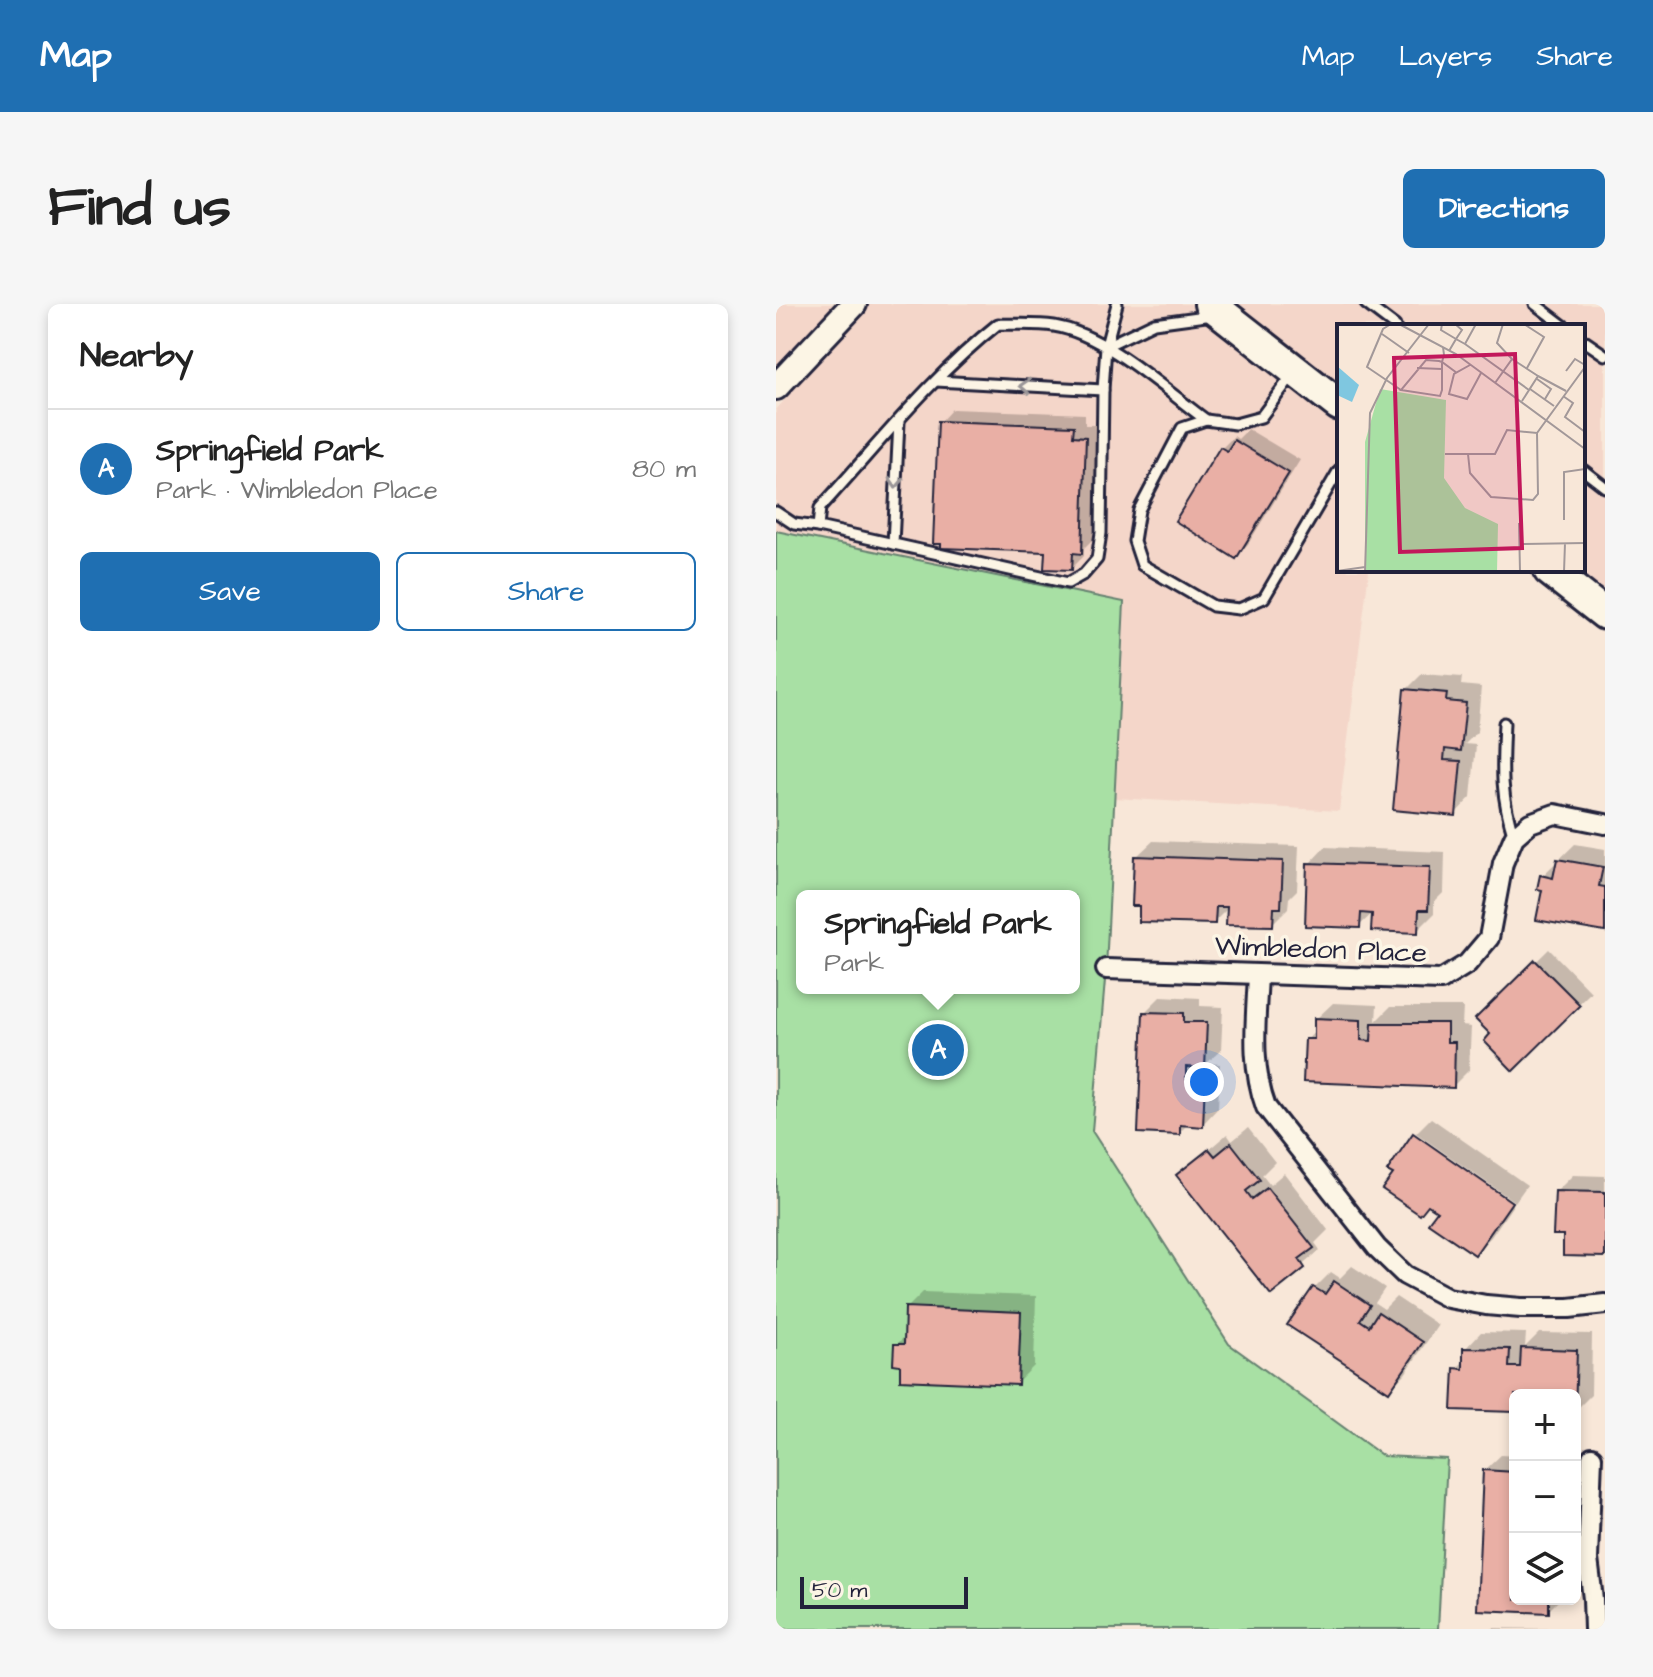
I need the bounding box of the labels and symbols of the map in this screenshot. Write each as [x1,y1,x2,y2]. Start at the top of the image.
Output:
inset map [1337,324,1585,572]
one-way arrow [1018,378,1031,395]
one-way arrow [888,477,905,490]
street label: Wimbledon Place [1214,926,1428,973]
pin: A [912,1020,964,1080]
your location [1184,1062,1224,1102]
scale bar [800,1573,968,1609]

